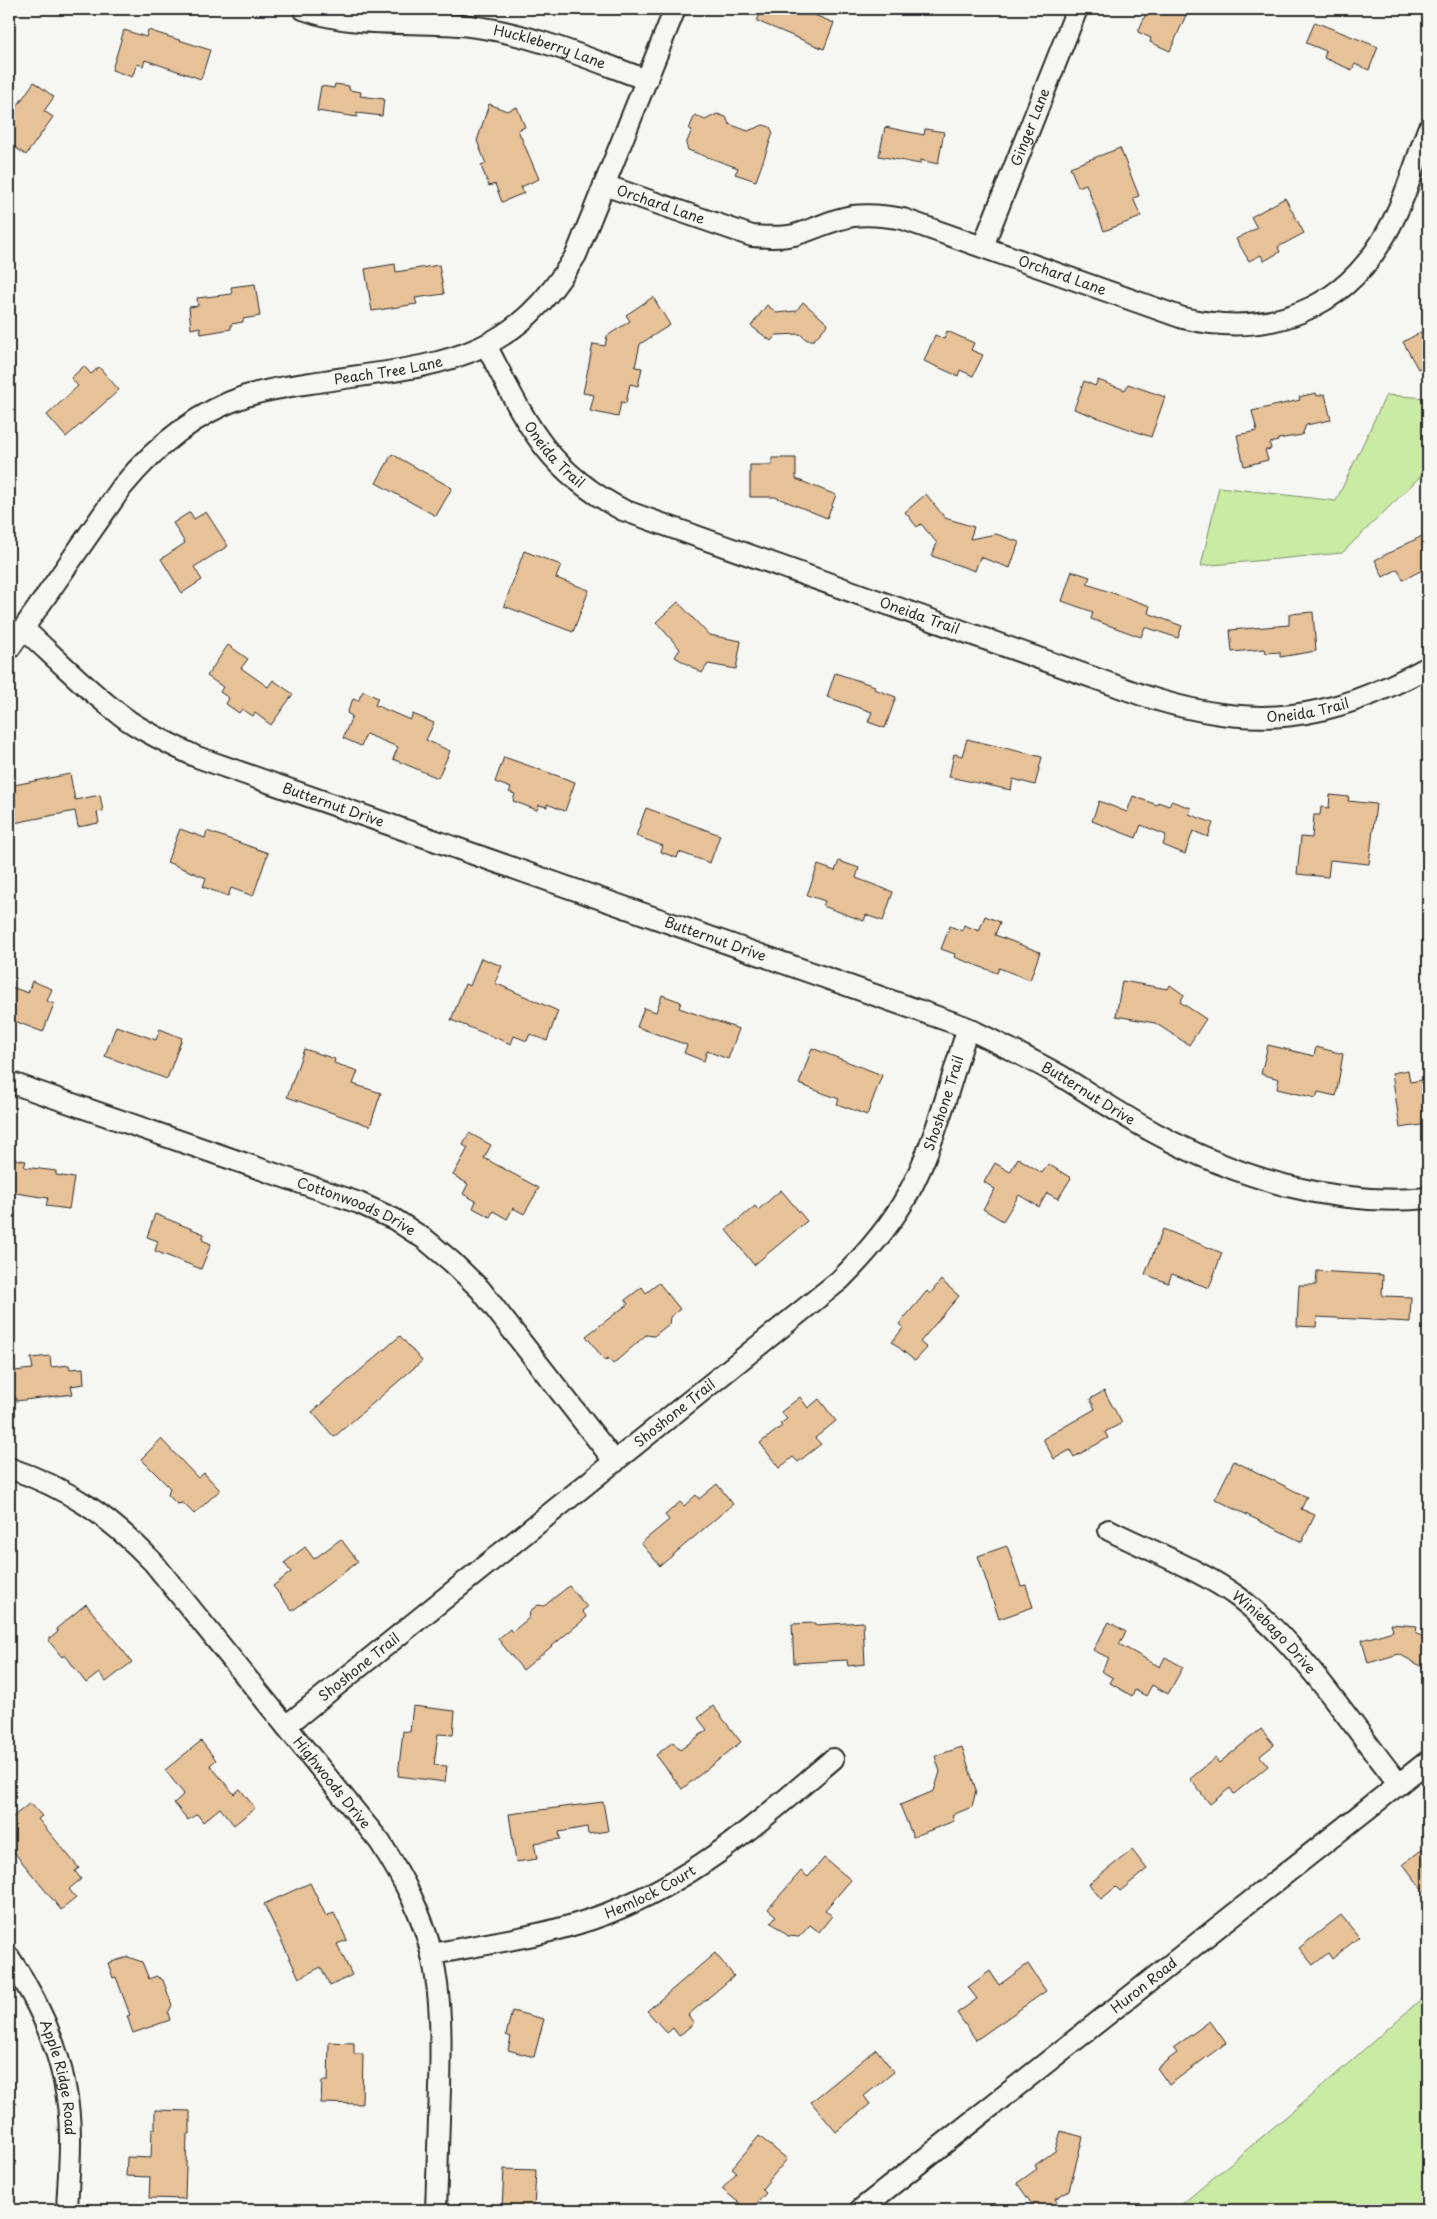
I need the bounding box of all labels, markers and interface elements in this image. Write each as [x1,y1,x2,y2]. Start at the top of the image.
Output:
street label: Huckleberry Lane [492,19,609,74]
street label: Ginger Lane [1005,85,1055,169]
street label: Orchard Lane [614,179,708,229]
street label: Orchard Lane [1015,250,1110,300]
street label: Peach Tree Lane [332,350,445,389]
street label: Oneida Trail [519,417,590,493]
street label: Oneida Trail [877,591,963,639]
street label: Oneida Trail [1266,692,1352,727]
street label: Butternut Drive [280,777,387,832]
street label: Butternut Drive [662,911,769,966]
street label: Shoshone Trail [918,1053,969,1154]
street label: Butternut Drive [1038,1056,1139,1130]
street label: Cottonwoods Drive [294,1171,420,1240]
street label: Shoshone Trail [629,1373,720,1452]
street label: Winiebago Drive [1228,1585,1321,1678]
street label: Shoshone Trail [314,1627,404,1706]
street label: Highwoods Drive [289,1732,376,1833]
street label: Hemlock Court [601,1859,700,1924]
street label: Huron Road [1106,1952,1181,2018]
street label: Apple Ridge Road [35,2016,81,2136]

